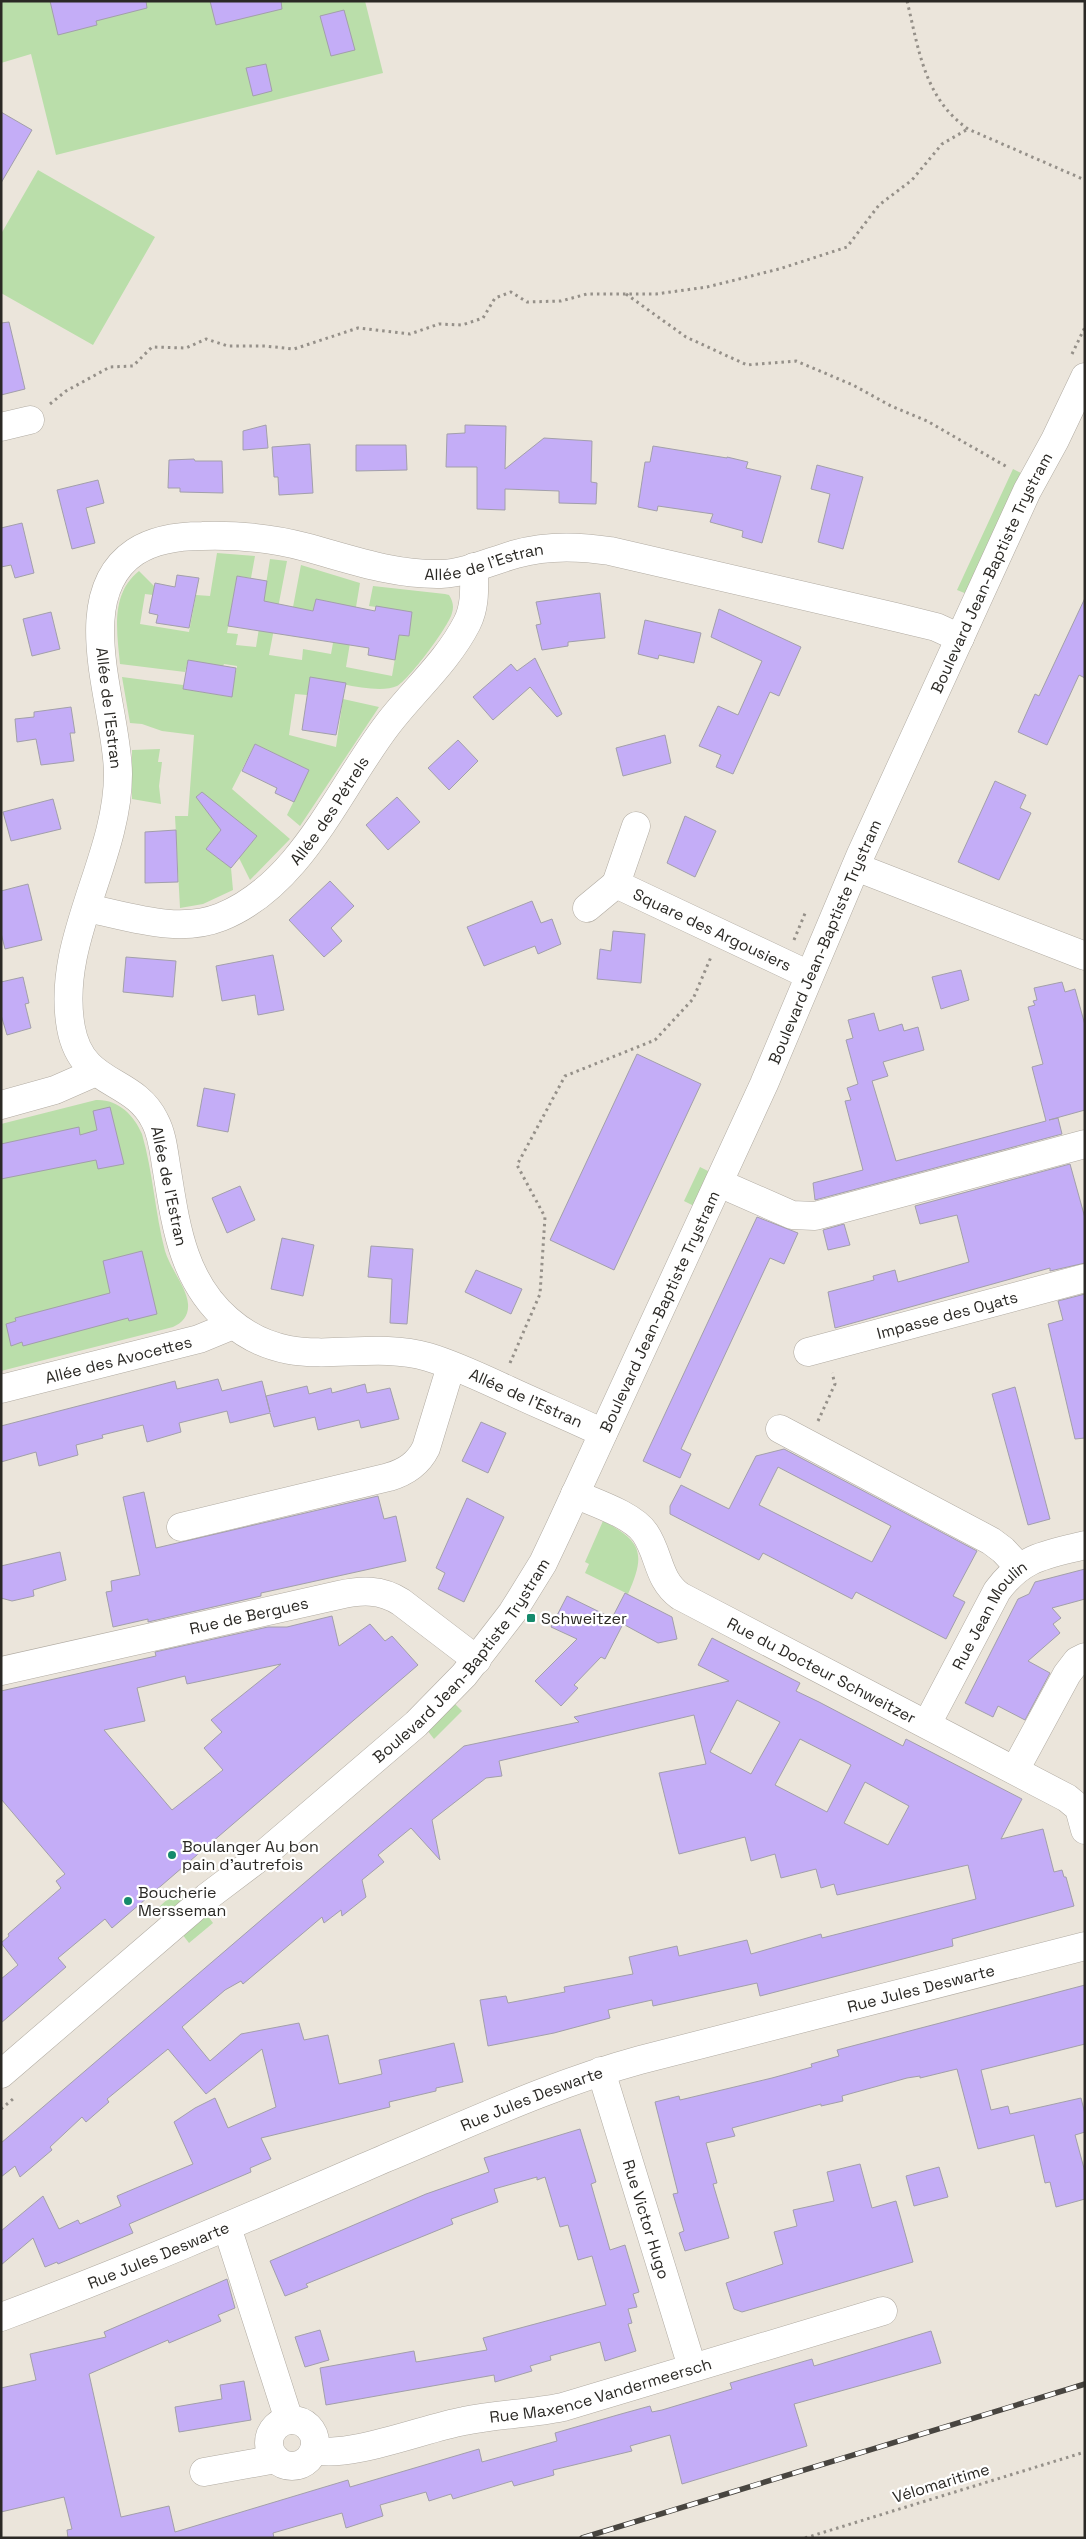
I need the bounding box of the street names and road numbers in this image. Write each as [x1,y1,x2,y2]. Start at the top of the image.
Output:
street label: Boulevard Jean-Baptiste Trystram [925,448,1057,696]
street label: Allée de l'Estran [424,538,545,585]
street label: Allée de l'Estran [91,646,127,770]
street label: Allée des Pétrels [285,752,373,869]
street label: Boulevard Jean-Baptiste Trystram [763,816,886,1067]
street label: Square des Argousiers [630,883,795,976]
street label: Allée de l'Estran [146,1124,192,1248]
street label: Boulevard Jean-Baptiste Trystram [595,1187,724,1436]
street label: Impasse des Oyats [874,1286,1020,1344]
street label: Allée des Avocettes [43,1331,194,1388]
street label: Allée de l'Estran [466,1364,586,1432]
street label: Boulevard Jean-Baptiste Trystram [368,1554,554,1767]
street label: Rue Jean Moulin [947,1555,1031,1673]
street label: Rue de Bergues [187,1592,310,1639]
street label: Rue du Docteur Schweitzer [724,1612,920,1728]
street label: Rue Jules Deswarte [845,1959,997,2017]
street label: Rue Jules Deswarte [457,2061,605,2136]
street label: Rue Victor Hugo [618,2157,675,2282]
street label: Rue Jules Deswarte [84,2216,232,2293]
street label: Rue Maxence Vandermeersch [488,2353,714,2427]
street label: Vélomaritime [890,2458,992,2508]

